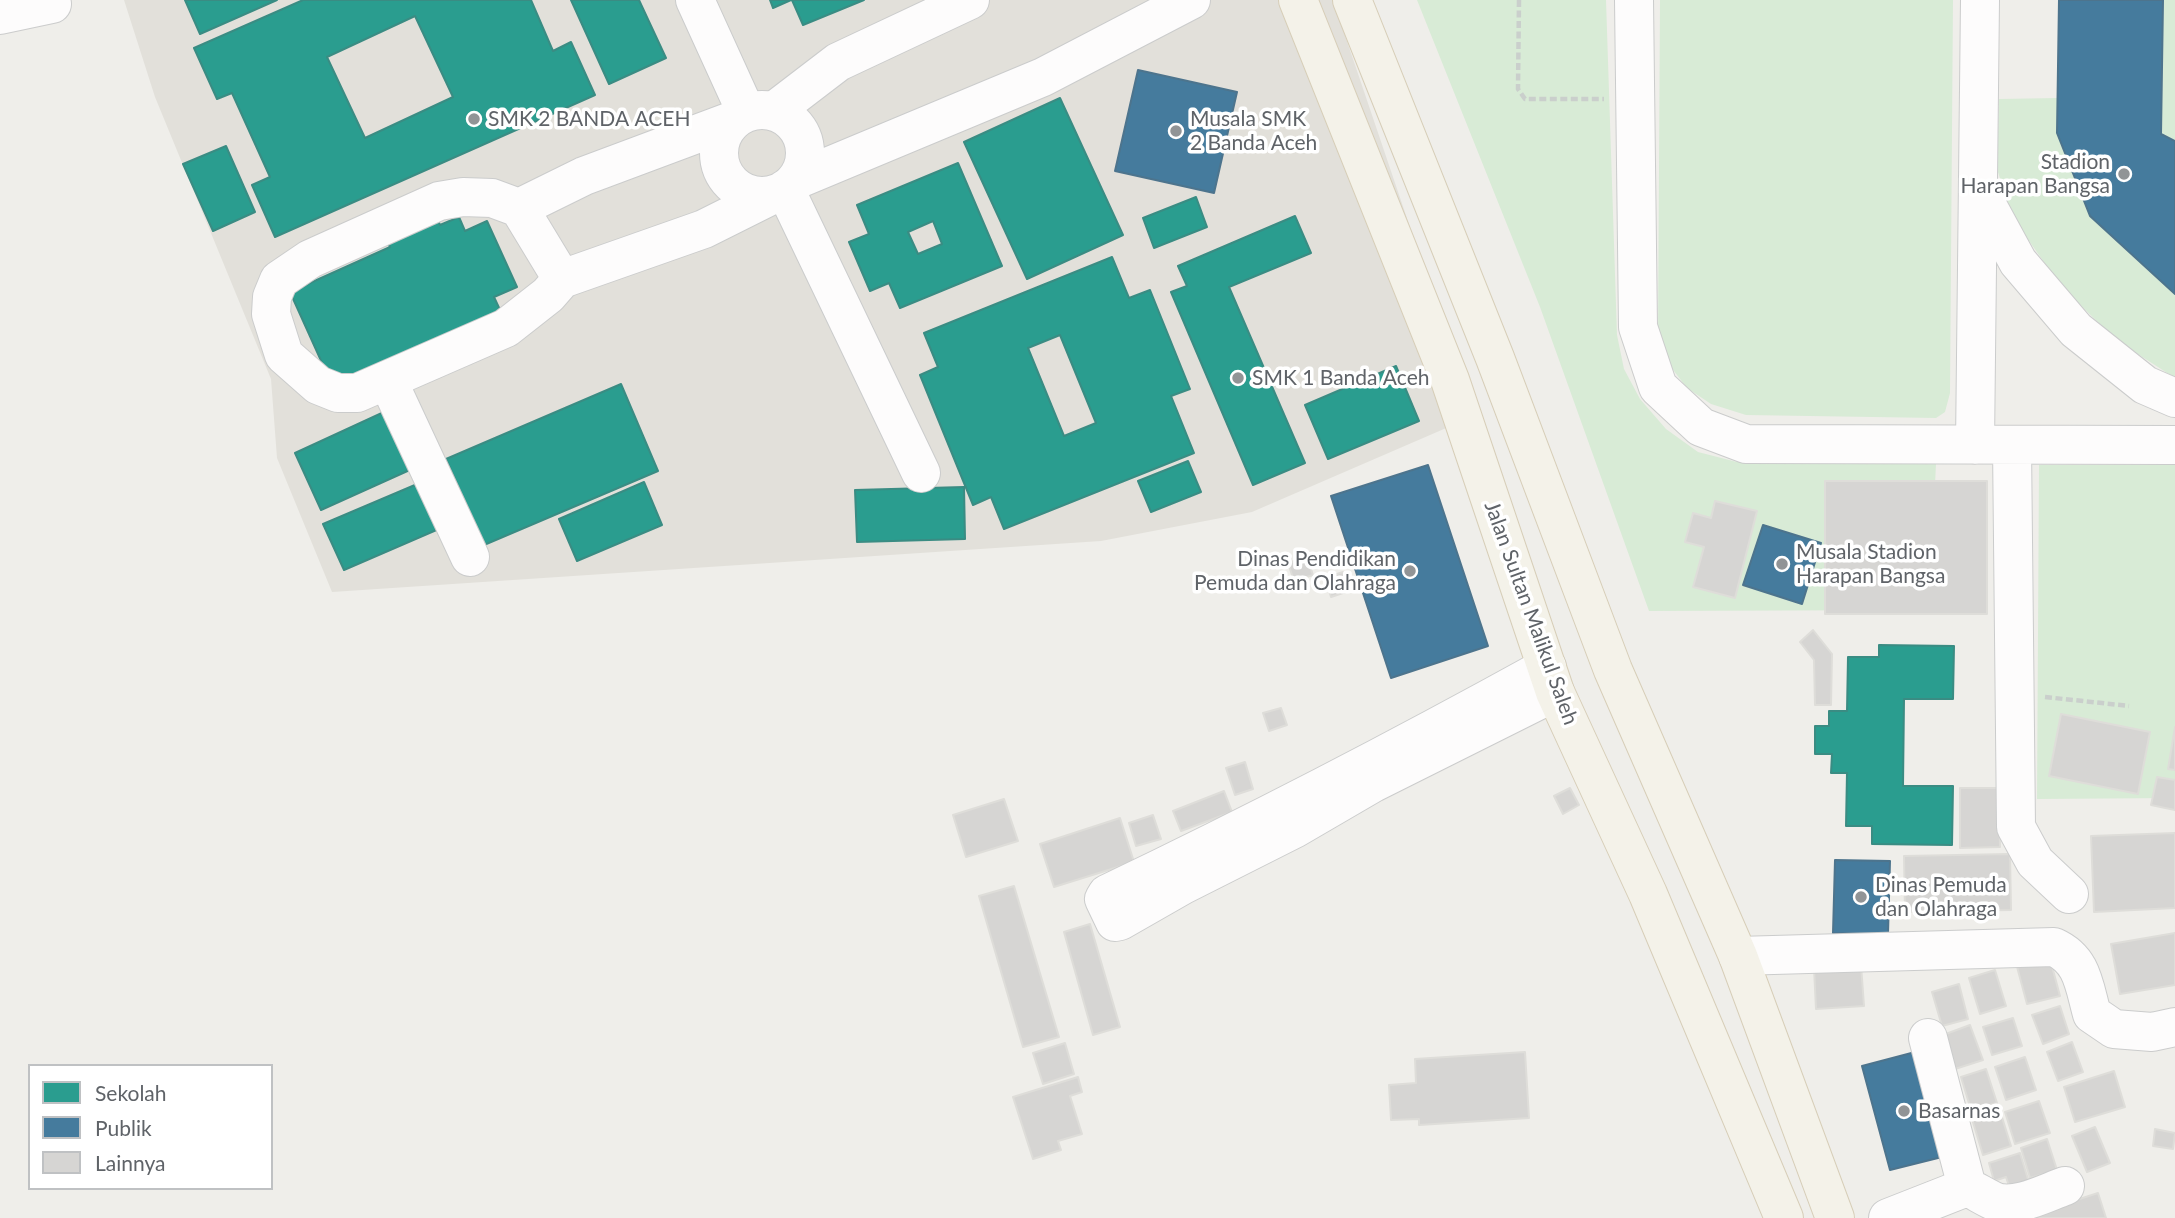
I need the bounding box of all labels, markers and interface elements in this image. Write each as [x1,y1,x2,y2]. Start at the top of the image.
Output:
place label: SMK 2 BANDA ACEH [488,106,691,132]
place label: Musala SMK 2 Banda Aceh [1190,106,1317,156]
marker: SMK 2 BANDA ACEH [466,111,482,127]
marker: Musala SMK 2 Banda Aceh [1168,123,1184,139]
place label: Stadion Harapan Bangsa [1961,149,2110,199]
marker: Stadion Harapan Bangsa [2116,166,2132,182]
place label: SMK 1 Banda Aceh [1252,365,1429,391]
marker: SMK 1 Banda Aceh [1230,370,1246,386]
street label: Jalan Sultan Malikul Saleh [1479,498,1583,728]
place label: Musala Stadion Harapan Bangsa [1796,539,1945,589]
place label: Dinas Pendidikan Pemuda dan Olahraga [1194,546,1396,596]
marker: Musala Stadion Harapan Bangsa [1774,556,1790,572]
marker: Dinas Pendidikan Pemuda dan Olahraga [1402,563,1418,579]
place label: Dinas Pemuda dan Olahraga [1875,872,2007,922]
marker: Dinas Pemuda dan Olahraga [1853,889,1869,905]
legend [28,1064,273,1190]
text: Sekolah [95,1080,167,1105]
place label: Basarnas [1918,1098,2000,1124]
marker: Basarnas [1896,1103,1912,1119]
text: Publik [95,1115,152,1140]
text: Lainnya [95,1150,166,1175]

